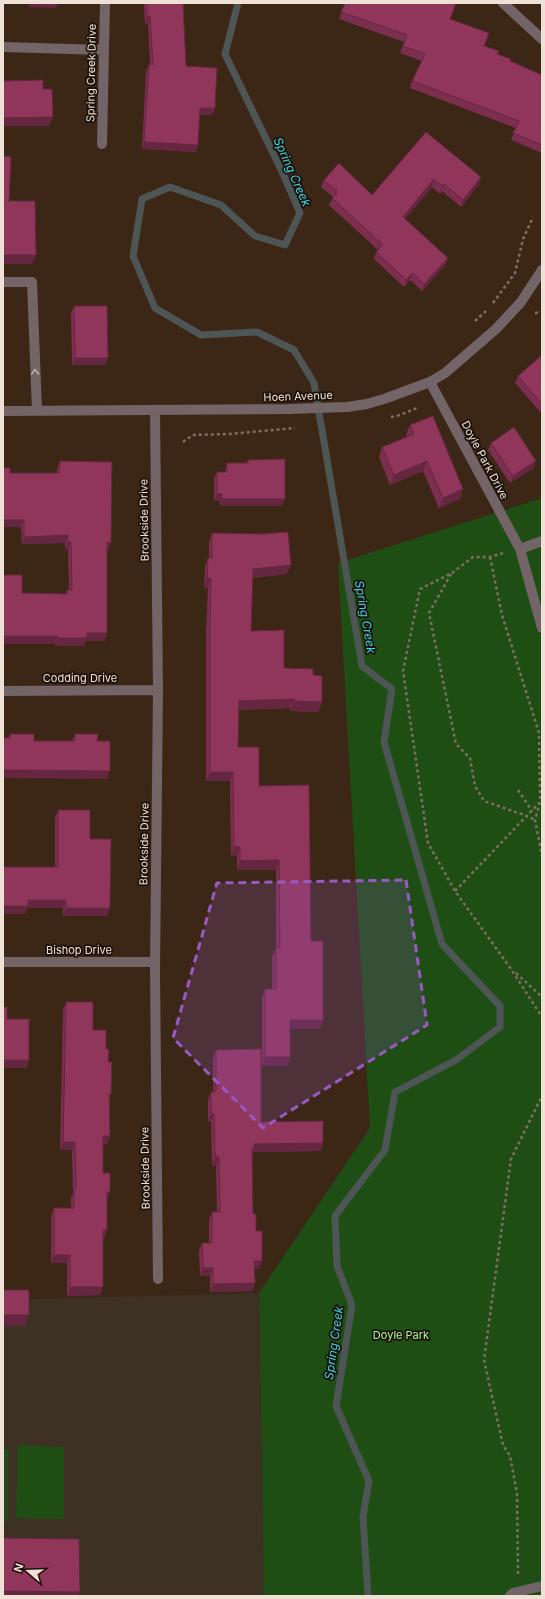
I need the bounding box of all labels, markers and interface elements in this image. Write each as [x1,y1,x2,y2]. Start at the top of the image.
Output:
street label: Spring Creek Drive [83,24,99,122]
water label: Spring Creek [271,135,315,209]
one-way arrow [31,369,39,375]
street label: Hoen Avenue [263,388,333,404]
street label: Doyle Park Drive [458,418,512,502]
street label: Brookside Drive [136,479,152,561]
water label: Spring Creek [352,579,379,655]
street label: Codding Drive [43,671,117,685]
street label: Brookside Drive [136,803,152,885]
street label: Bishop Drive [46,943,112,957]
street label: Brookside Drive [137,1127,153,1209]
water label: Spring Creek [321,1305,346,1381]
park label: Doyle Park [373,1328,429,1342]
north arrow [8,1551,48,1591]
text: N [11,1561,27,1574]

